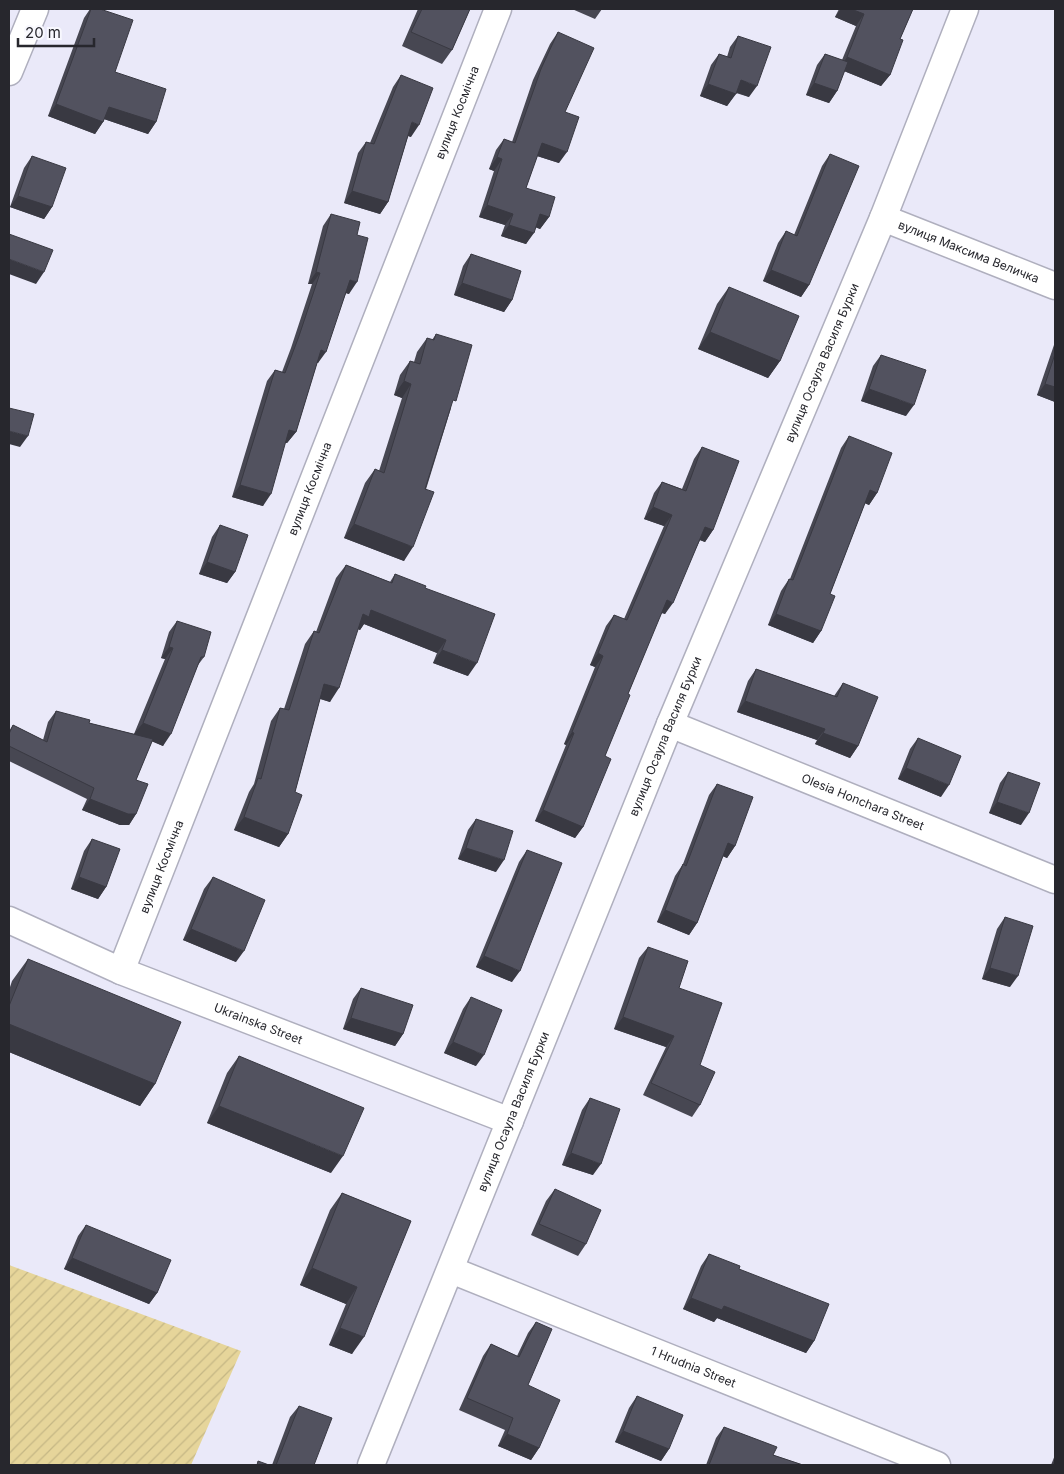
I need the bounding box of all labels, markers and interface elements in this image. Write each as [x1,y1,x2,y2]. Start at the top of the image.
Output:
scale bar [18,15,94,47]
text: 20 m [25,23,61,42]
street label: вулиця Космічна [432,64,482,161]
street label: вулиця Максима Величка [896,217,1041,286]
street label: вулиця Осаула Василя Бурки [781,281,862,444]
street label: вулиця Космічна [285,440,335,537]
street label: вулиця Осаула Василя Бурки [626,654,705,818]
street label: Olesia Honchara Street [799,770,927,833]
street label: вулиця Космічна [136,818,186,915]
street label: Ukrainska Street [212,1000,305,1047]
street label: вулиця Осаула Василя Бурки [474,1029,552,1194]
street label: 1 Hrudnia Street [649,1343,738,1391]

